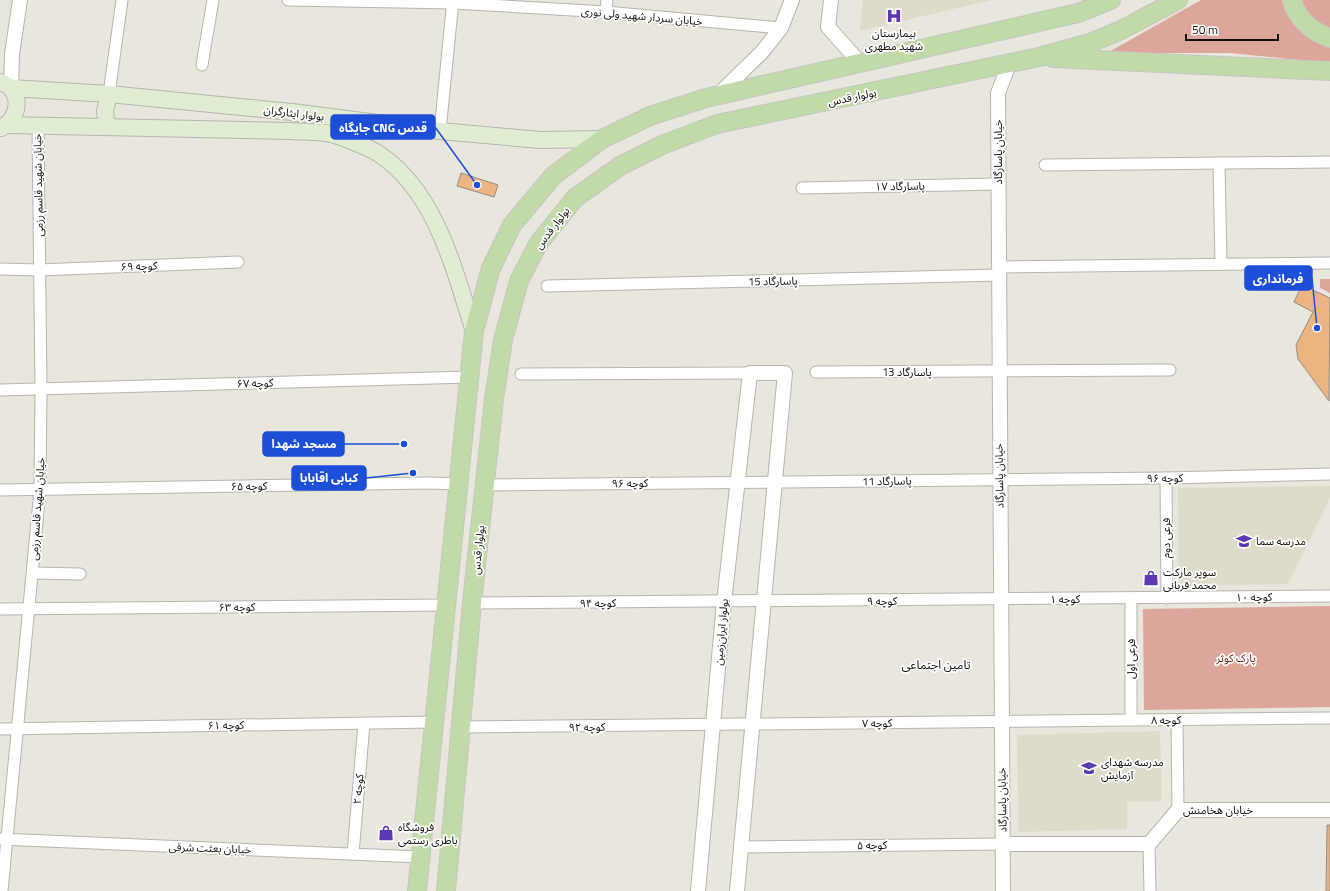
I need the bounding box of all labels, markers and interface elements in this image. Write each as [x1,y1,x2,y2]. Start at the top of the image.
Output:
street label: خیابان سردار شهید ولی نوری [580,3,704,29]
hospital icon: بیمارستان شهید مطهری [885,7,903,25]
scale bar [1186,16,1278,42]
text: 50 m [1192,20,1218,39]
place label: بیمارستان شهید مطهری [865,25,924,54]
street label: بولوار قدس [826,84,878,110]
street label: بولوار ایثارگران [263,101,325,125]
callout: جایگاه CNG قدس [331,115,435,139]
text: جایگاه CNG قدس [339,118,427,137]
street label: خیابان پاسارگاد [990,119,1006,184]
street label: خیابان شهید قاسم رزمی [29,133,48,237]
street label: پاسارگاد ۱۷ [875,178,925,195]
street label: بولوار قدس [531,203,573,253]
street label: کوچه ۶۹ [120,257,158,275]
callout: فرمانداری [1245,266,1312,290]
text: فرمانداری [1253,269,1303,288]
street label: پاسارگاد 15 [748,273,798,290]
street label: پاسارگاد 13 [882,364,932,380]
street label: کوچه ۶۷ [236,374,274,392]
callout: مسجد شهدا [263,432,344,456]
text: مسجد شهدا [272,434,336,453]
street label: خیابان پاسارگاد [990,443,1008,509]
street label: خیابان شهید قاسم رزمی [25,456,50,561]
callout: کبابی اقابابا [292,466,366,490]
text: کبابی اقابابا [300,468,359,487]
street label: کوچه ۹۶ [1147,470,1184,486]
street label: پاسارگاد 11 [862,473,912,490]
street label: کوچه ۹۶ [612,475,649,491]
street label: کوچه ۶۵ [231,478,268,494]
street label: فرعی دوم [1158,518,1174,558]
street label: بولوار قدس [467,525,489,575]
school or university icon: مدرسه سما [1235,532,1253,550]
place label: مدرسه سما [1256,533,1306,549]
place label: سوپر مارکت محمد قربانی [1163,564,1217,593]
shop icon: سوپر مارکت محمد قربانی [1142,569,1160,587]
street label: کوچه ۱۰ [1236,589,1273,605]
street label: کوچه ۱ [1050,591,1081,607]
street label: کوچه ۹ [867,593,898,609]
street label: کوچه ۹۴ [580,595,617,611]
street label: بولوار ایران‌زمین [710,598,732,666]
street label: کوچه ۶۳ [219,599,256,615]
street label: فرعی اول [1123,639,1139,679]
park label: پارک کوثر [1215,650,1256,666]
district label: تامین اجتماعی [902,655,971,674]
street label: کوچه ۸ [1151,712,1182,728]
street label: کوچه ۷ [862,715,893,731]
street label: کوچه ۶۱ [208,717,245,733]
street label: کوچه ۹۲ [569,719,606,735]
place label: مدرسه شهدای آزمایش [1101,754,1164,783]
school or university icon: مدرسه شهدای آزمایش [1080,759,1098,777]
street label: خیابان پاسارگاد [993,767,1011,833]
street label: کوچه ۲ [349,773,367,805]
street label: خیابان هخامنش [1183,802,1253,818]
place label: فروشگاه باطری رستمی [398,819,458,848]
shop icon: فروشگاه باطری رستمی [377,824,395,842]
street label: کوچه ۵ [857,837,888,853]
street label: خیابان بعثت شرقی [168,839,252,857]

